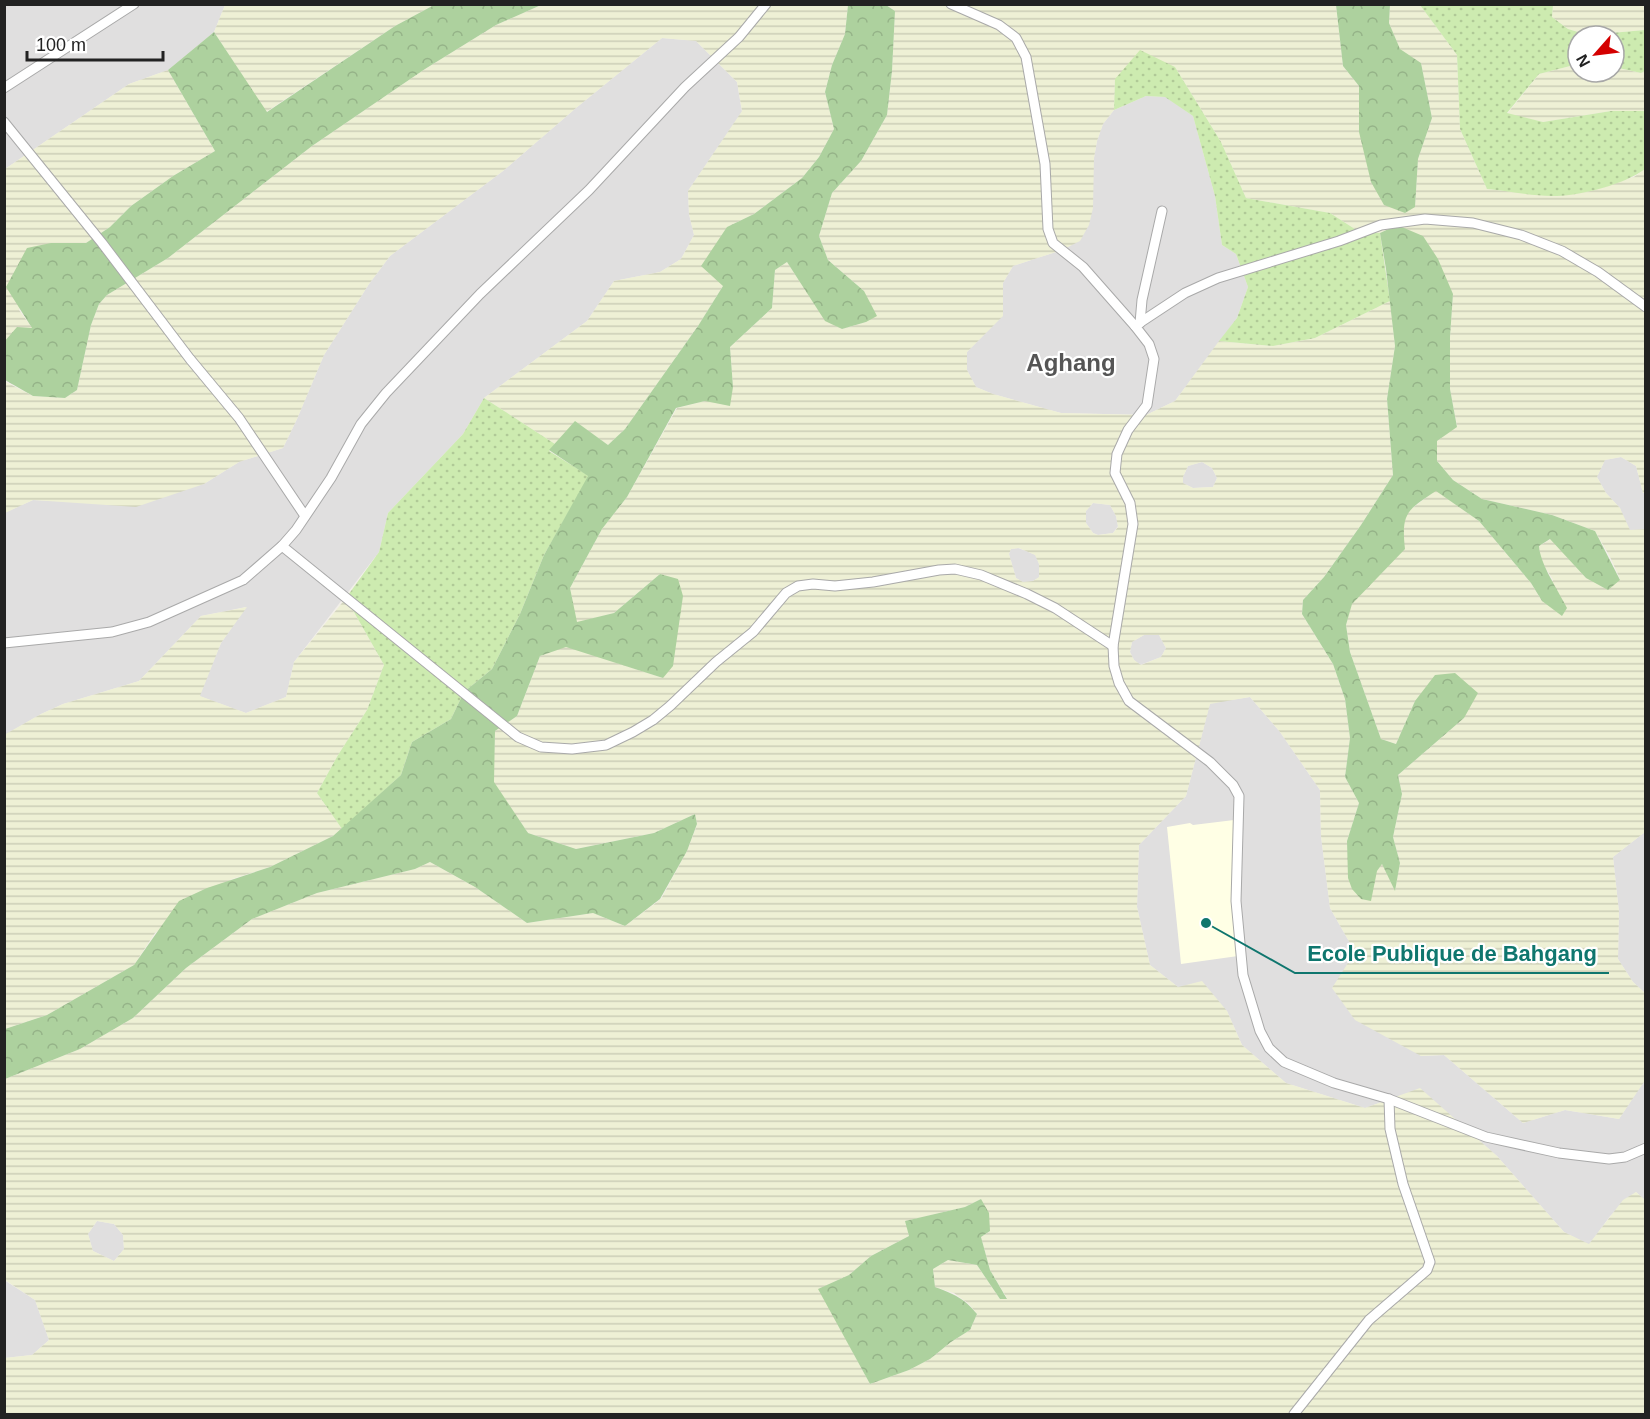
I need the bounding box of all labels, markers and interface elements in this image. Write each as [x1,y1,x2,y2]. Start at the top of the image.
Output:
scale bar [27,24,164,62]
north arrow [1566,24,1626,84]
text: 100 m [36,35,86,55]
text: N [1573,52,1593,70]
district label: Aghang [1026,349,1116,376]
callout: Ecole Publique de Bahgang [1295,933,1609,973]
text: Ecole Publique de Bahgang [1307,941,1597,966]

